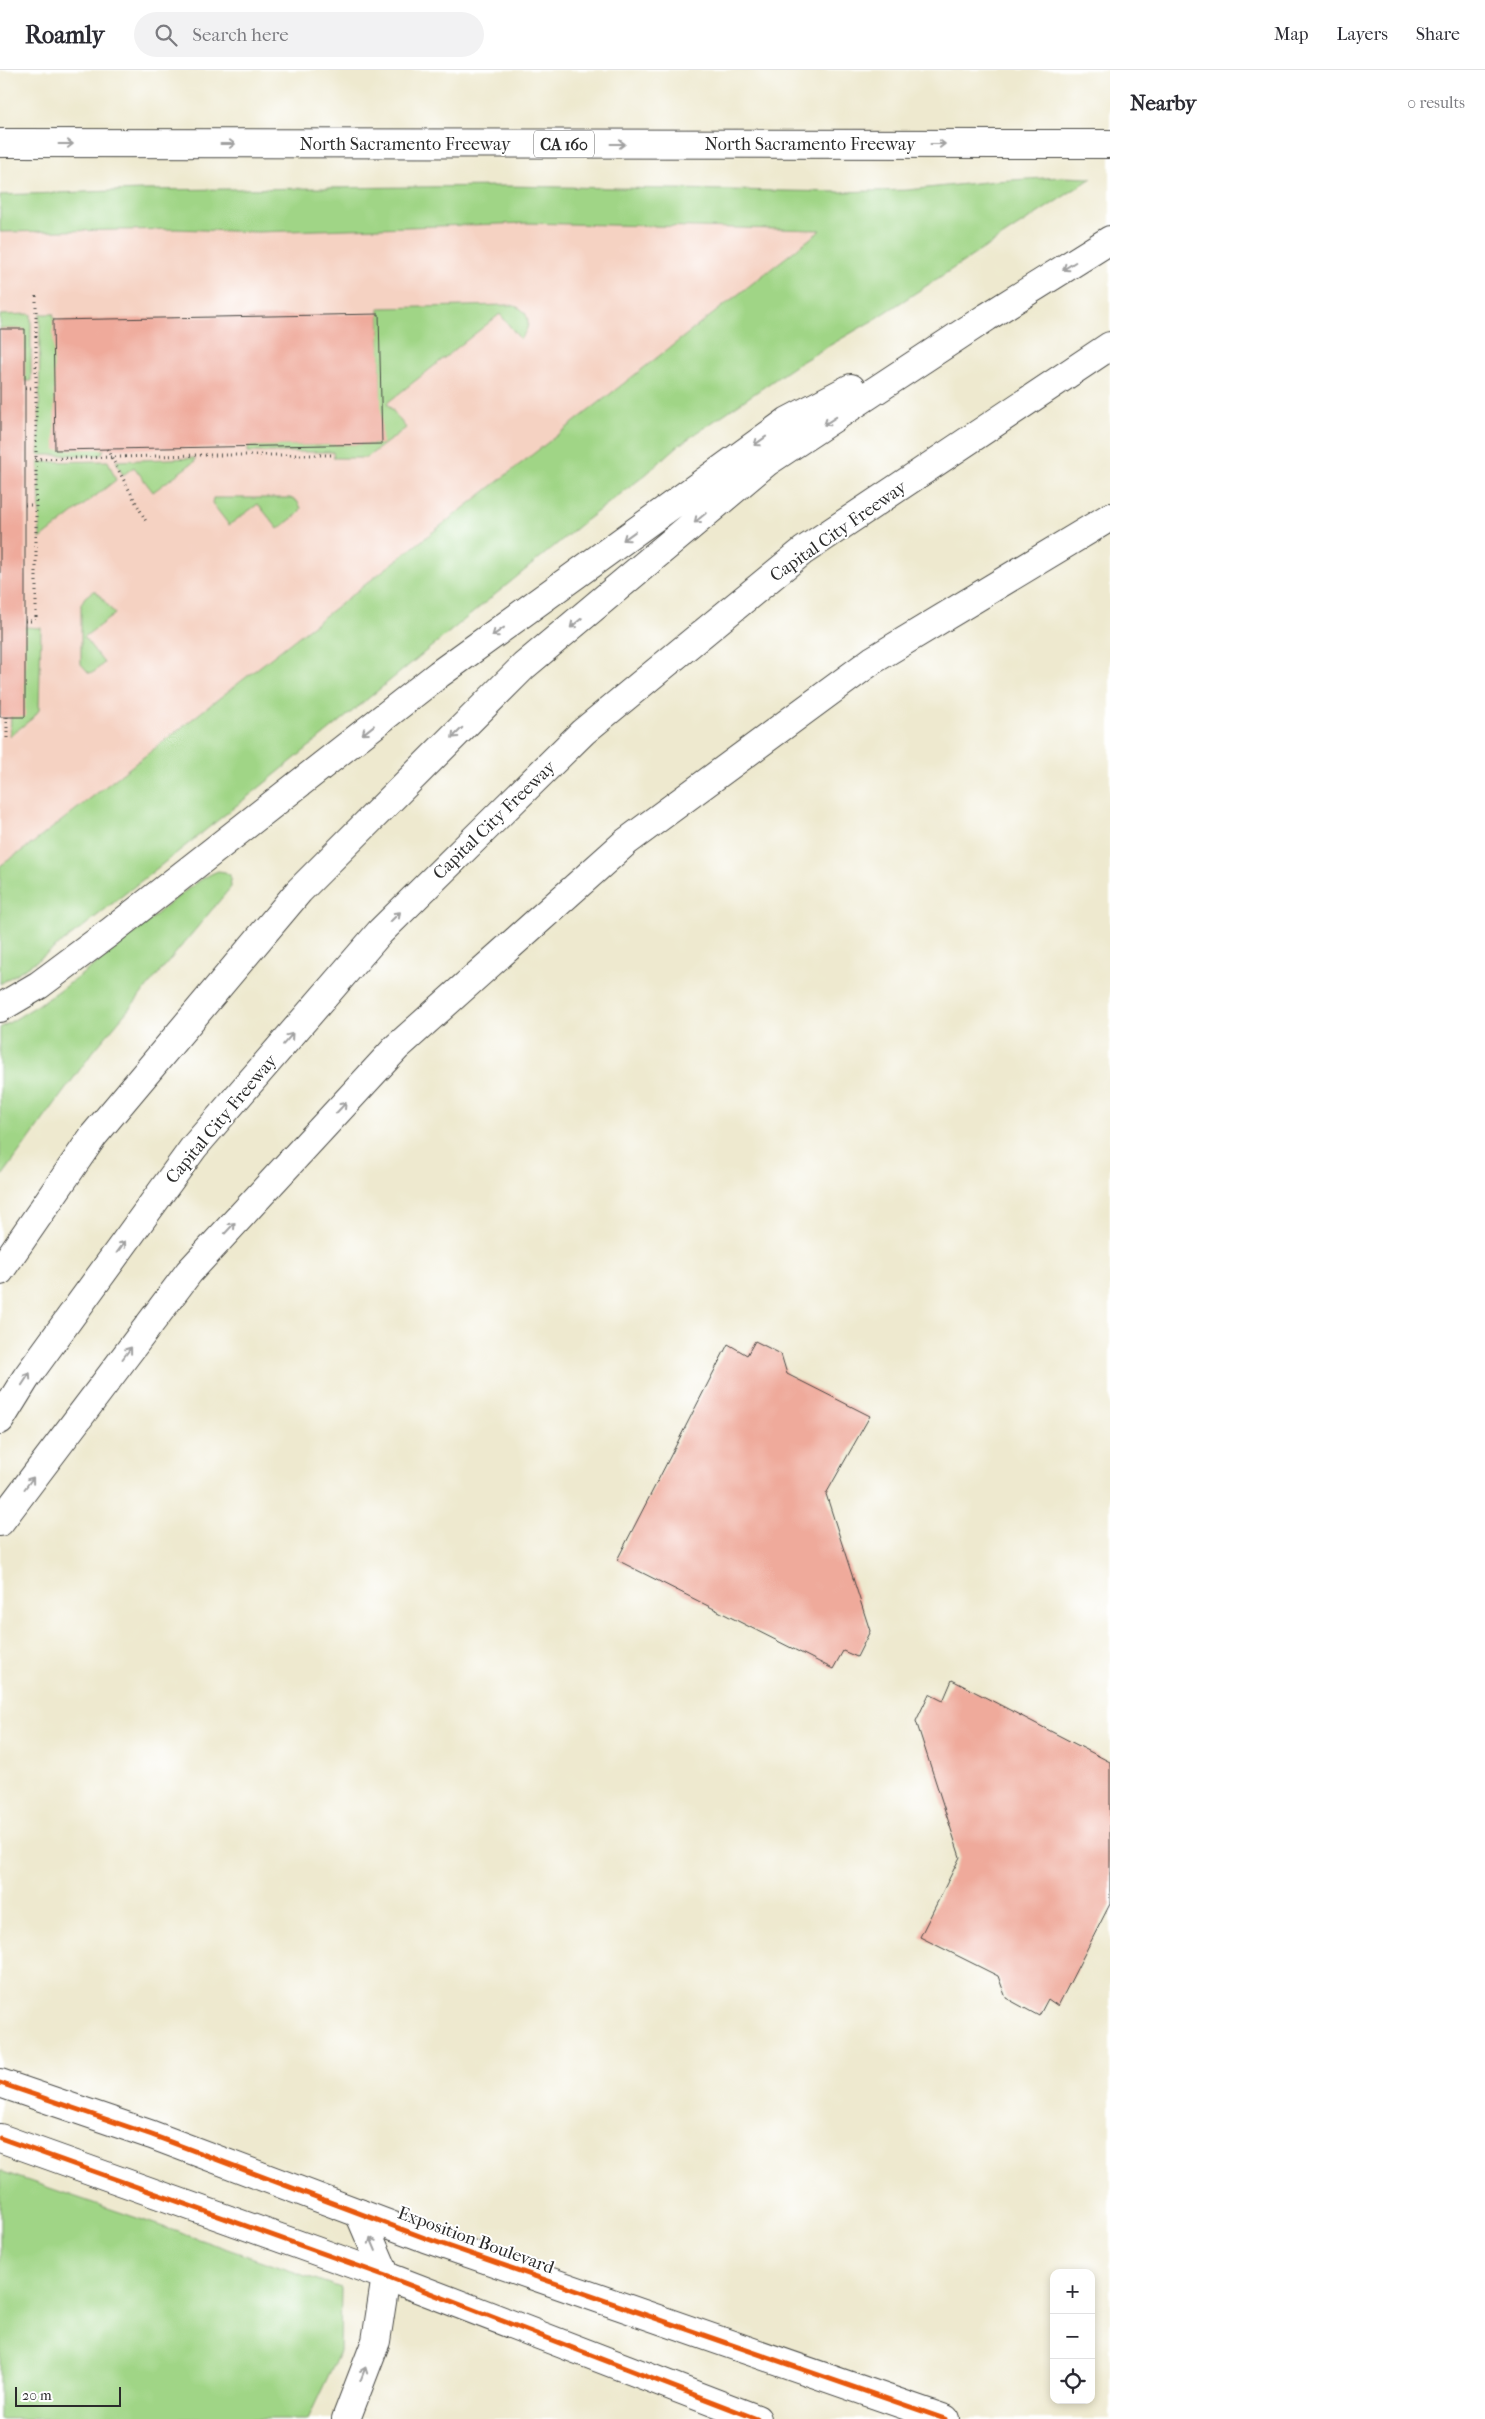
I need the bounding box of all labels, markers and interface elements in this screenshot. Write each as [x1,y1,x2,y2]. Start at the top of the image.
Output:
search box [134,12,484,57]
text: Roamly [25,21,104,49]
icon: search [152,21,180,49]
text: Search here [192,24,289,46]
text: Map [1274,24,1308,45]
text: Layers [1336,24,1388,45]
text: Share [1416,24,1460,45]
text: Nearby [1130,91,1196,115]
text: 0 results [1407,93,1465,112]
road number: CA 160 [534,131,594,158]
street label: North Sacramento Freeway [299,134,512,155]
street label: North Sacramento Freeway [704,134,917,155]
one-way arrow [58,139,74,149]
one-way arrow [220,139,236,149]
one-way arrow [610,139,626,149]
one-way arrow [930,139,946,149]
one-way arrow [1062,261,1076,271]
one-way arrow [823,416,837,426]
one-way arrow [754,436,768,446]
street label: Capital City Freeway [766,476,912,586]
one-way arrow [694,512,707,523]
one-way arrow [622,531,636,541]
one-way arrow [569,617,582,628]
one-way arrow [491,627,505,637]
one-way arrow [362,724,375,735]
one-way arrow [451,727,463,739]
street label: Capital City Freeway [429,756,561,884]
one-way arrow [389,911,401,923]
one-way arrow [282,1032,293,1045]
street label: Capital City Freeway [161,1050,282,1188]
one-way arrow [335,1102,347,1115]
one-way arrow [224,1221,236,1234]
one-way arrow [116,1240,126,1254]
one-way arrow [122,1347,133,1360]
one-way arrow [20,1372,31,1386]
one-way arrow [24,1476,34,1490]
street label: Exposition Boulevard [395,2202,557,2279]
one-way arrow [367,2237,377,2252]
map controls [1050,2269,1095,2404]
button: + [1050,2269,1095,2314]
button: − [1050,2314,1095,2359]
button: locate [1050,2359,1095,2404]
one-way arrow [359,2366,368,2382]
scale bar [15,2384,121,2407]
text: 20 m [22,2387,52,2404]

